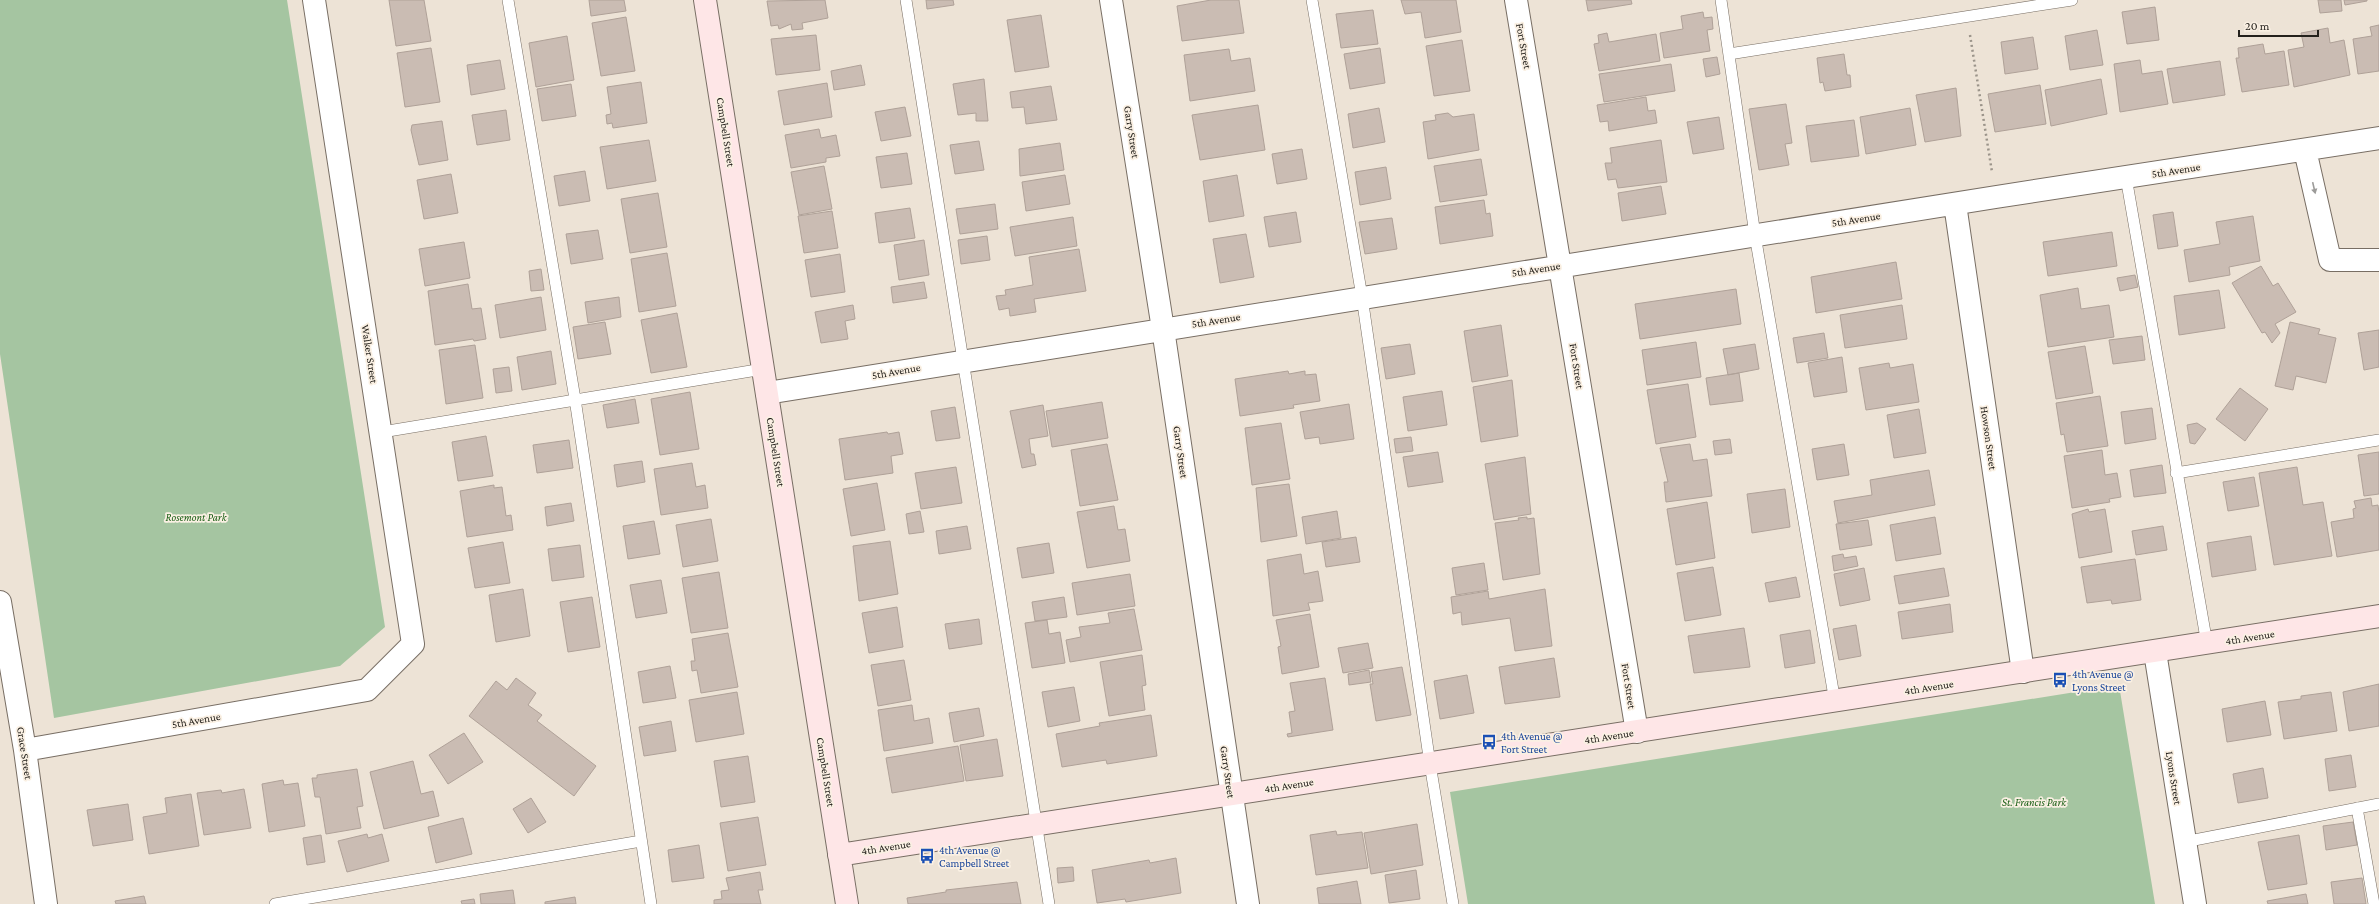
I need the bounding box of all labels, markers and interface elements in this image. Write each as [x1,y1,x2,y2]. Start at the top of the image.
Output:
scale bar [2239,12,2318,38]
text: 20 m [2245,19,2270,33]
street label: Fort Street [1514,22,1534,70]
street label: Campbell Street [714,96,737,168]
street label: Garry Street [1121,105,1142,160]
street label: 5th Avenue [2151,160,2201,180]
one-way arrow [2311,182,2317,194]
street label: 5th Avenue [1831,209,1881,229]
street label: 5th Avenue [1511,259,1561,279]
street label: 5th Avenue [1191,310,1241,330]
street label: Walker Street [359,324,381,385]
street label: Fort Street [1567,342,1587,390]
street label: 5th Avenue [871,361,921,381]
street label: Howson Street [1979,405,1999,471]
street label: Campbell Street [764,416,787,488]
street label: Garry Street [1170,425,1191,479]
park label: Rosemont Park [166,511,228,523]
street label: 4th Avenue [2225,627,2276,647]
street label: Fort Street [1619,662,1639,710]
place label: 4th Avenue @ Lyons Street [2072,668,2134,694]
bus stop icon: 4th Avenue @ Lyons Street [2051,671,2069,689]
street label: 4th Avenue [1904,677,1955,697]
street label: 5th Avenue [171,710,221,730]
street label: Grace Street [15,726,35,780]
street label: 4th Avenue [1584,726,1635,746]
place label: 4th Avenue @ Fort Street [1501,730,1563,755]
bus stop icon: 4th Avenue @ Fort Street [1480,733,1498,751]
street label: Campbell Street [814,736,837,808]
street label: Garry Street [1217,745,1238,799]
street label: Lyons Street [2163,751,2184,806]
street label: 4th Avenue [1264,775,1315,795]
park label: St. Francis Park [2002,796,2067,808]
street label: 4th Avenue [861,837,912,857]
place label: 4th Avenue @ Campbell Street [939,844,1010,870]
bus stop icon: 4th Avenue @ Campbell Street [918,847,936,865]

